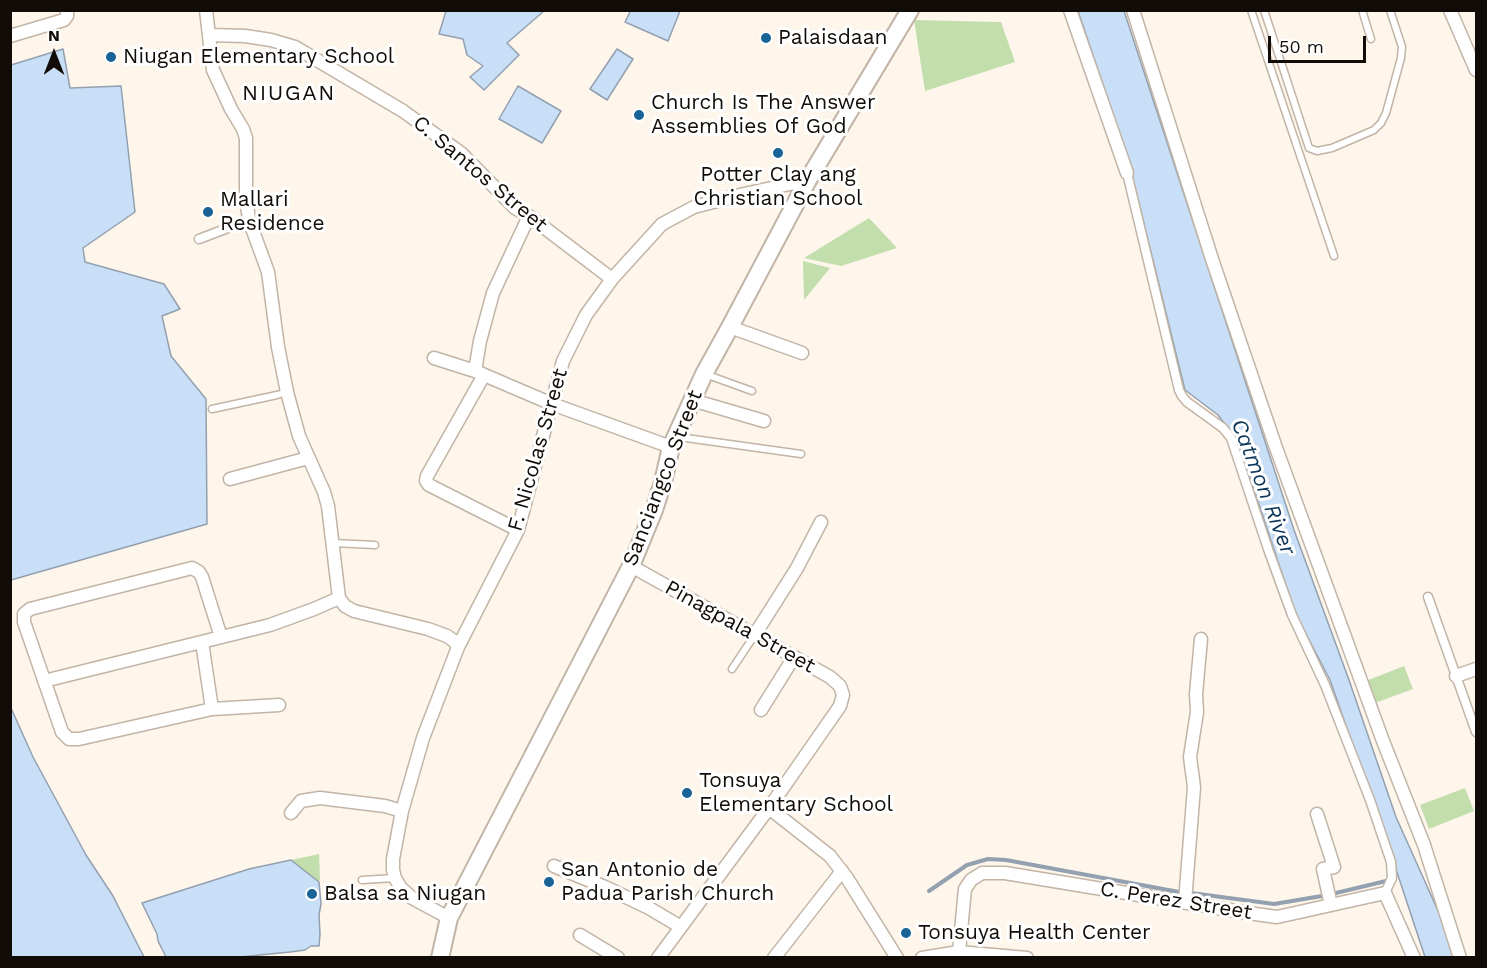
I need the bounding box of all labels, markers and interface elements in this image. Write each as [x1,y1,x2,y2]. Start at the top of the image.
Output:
north arrow [24,24,84,84]
scale bar [1271,24,1368,62]
place label: Palaisdaan [778,25,888,51]
text: N [48,26,60,45]
marker: Palaisdaan [759,31,773,45]
text: 50 m [1279,36,1324,57]
place label: Niugan Elementary School [123,44,394,70]
marker: Niugan Elementary School [104,50,118,64]
district label: NIUGAN [242,81,336,107]
place label: Church Is The Answer Assemblies Of God [651,90,876,140]
marker: Church Is The Answer Assemblies Of God [632,108,646,122]
street label: C. Santos Street [408,110,552,238]
marker: Potter Clay ang Christian School [771,146,785,160]
place label: Potter Clay ang Christian School [694,162,862,212]
place label: Mallari Residence [220,187,325,237]
marker: Mallari Residence [201,205,215,219]
street label: F. Nicolas Street [503,366,573,534]
street label: Sanciangco Street [618,387,708,569]
water label: Catmon River [1225,415,1301,559]
street label: Pinagpala Street [660,575,820,679]
place label: Tonsuya Elementary School [699,768,893,818]
marker: Tonsuya Elementary School [680,786,694,800]
place label: San Antonio de Padua Parish Church [561,857,774,907]
marker: San Antonio de Padua Parish Church [542,875,556,889]
street label: C. Perez Street [1098,877,1254,925]
place label: Balsa sa Niugan [324,881,486,907]
marker: Balsa sa Niugan [305,887,319,901]
place label: Tonsuya Health Center [918,920,1151,946]
marker: Tonsuya Health Center [899,926,913,940]

